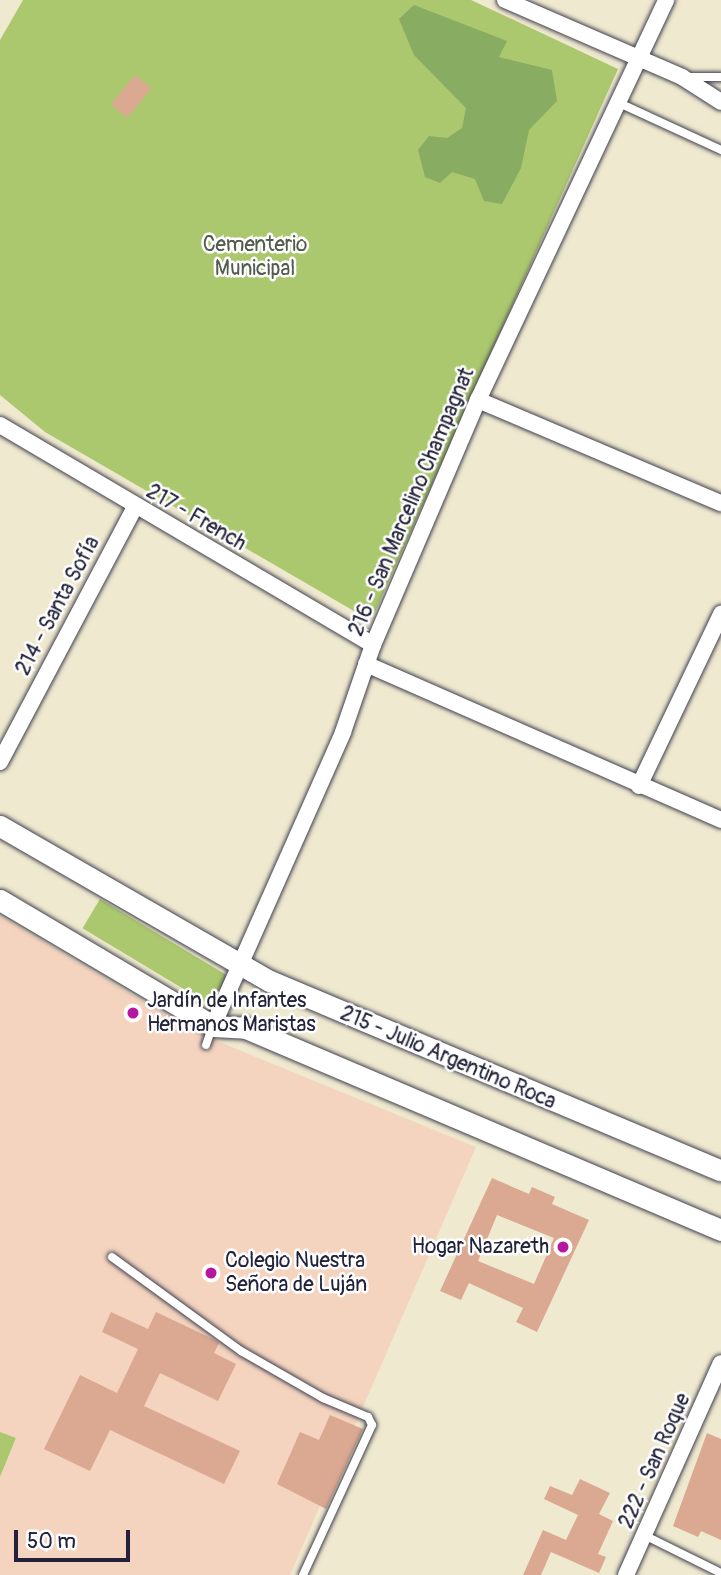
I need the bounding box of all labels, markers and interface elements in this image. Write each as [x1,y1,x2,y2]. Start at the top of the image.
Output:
park label: Cementerio Municipal [203,232,307,282]
street label: 216 - San Marcelino Champagnat [344,364,480,640]
street label: 217 - French [142,479,250,557]
street label: 214 - Santa Sofía [11,532,105,680]
place label: Jardín de Infantes Hermanos Maristas [147,988,316,1038]
street label: 215 - Julio Argentino Roca [336,1001,560,1115]
marker: Jardín de Infantes Hermanos Maristas [125,1005,141,1021]
place label: Hogar Nazareth [412,1234,549,1260]
marker: Hogar Nazareth [555,1239,571,1255]
place label: Colegio Nuestra Señora de Luján [225,1248,367,1298]
marker: Colegio Nuestra Señora de Luján [203,1265,219,1281]
street label: 222 - San Roque [614,1390,696,1532]
scale bar [18,1516,133,1560]
text: 50 m [27,1528,76,1555]

